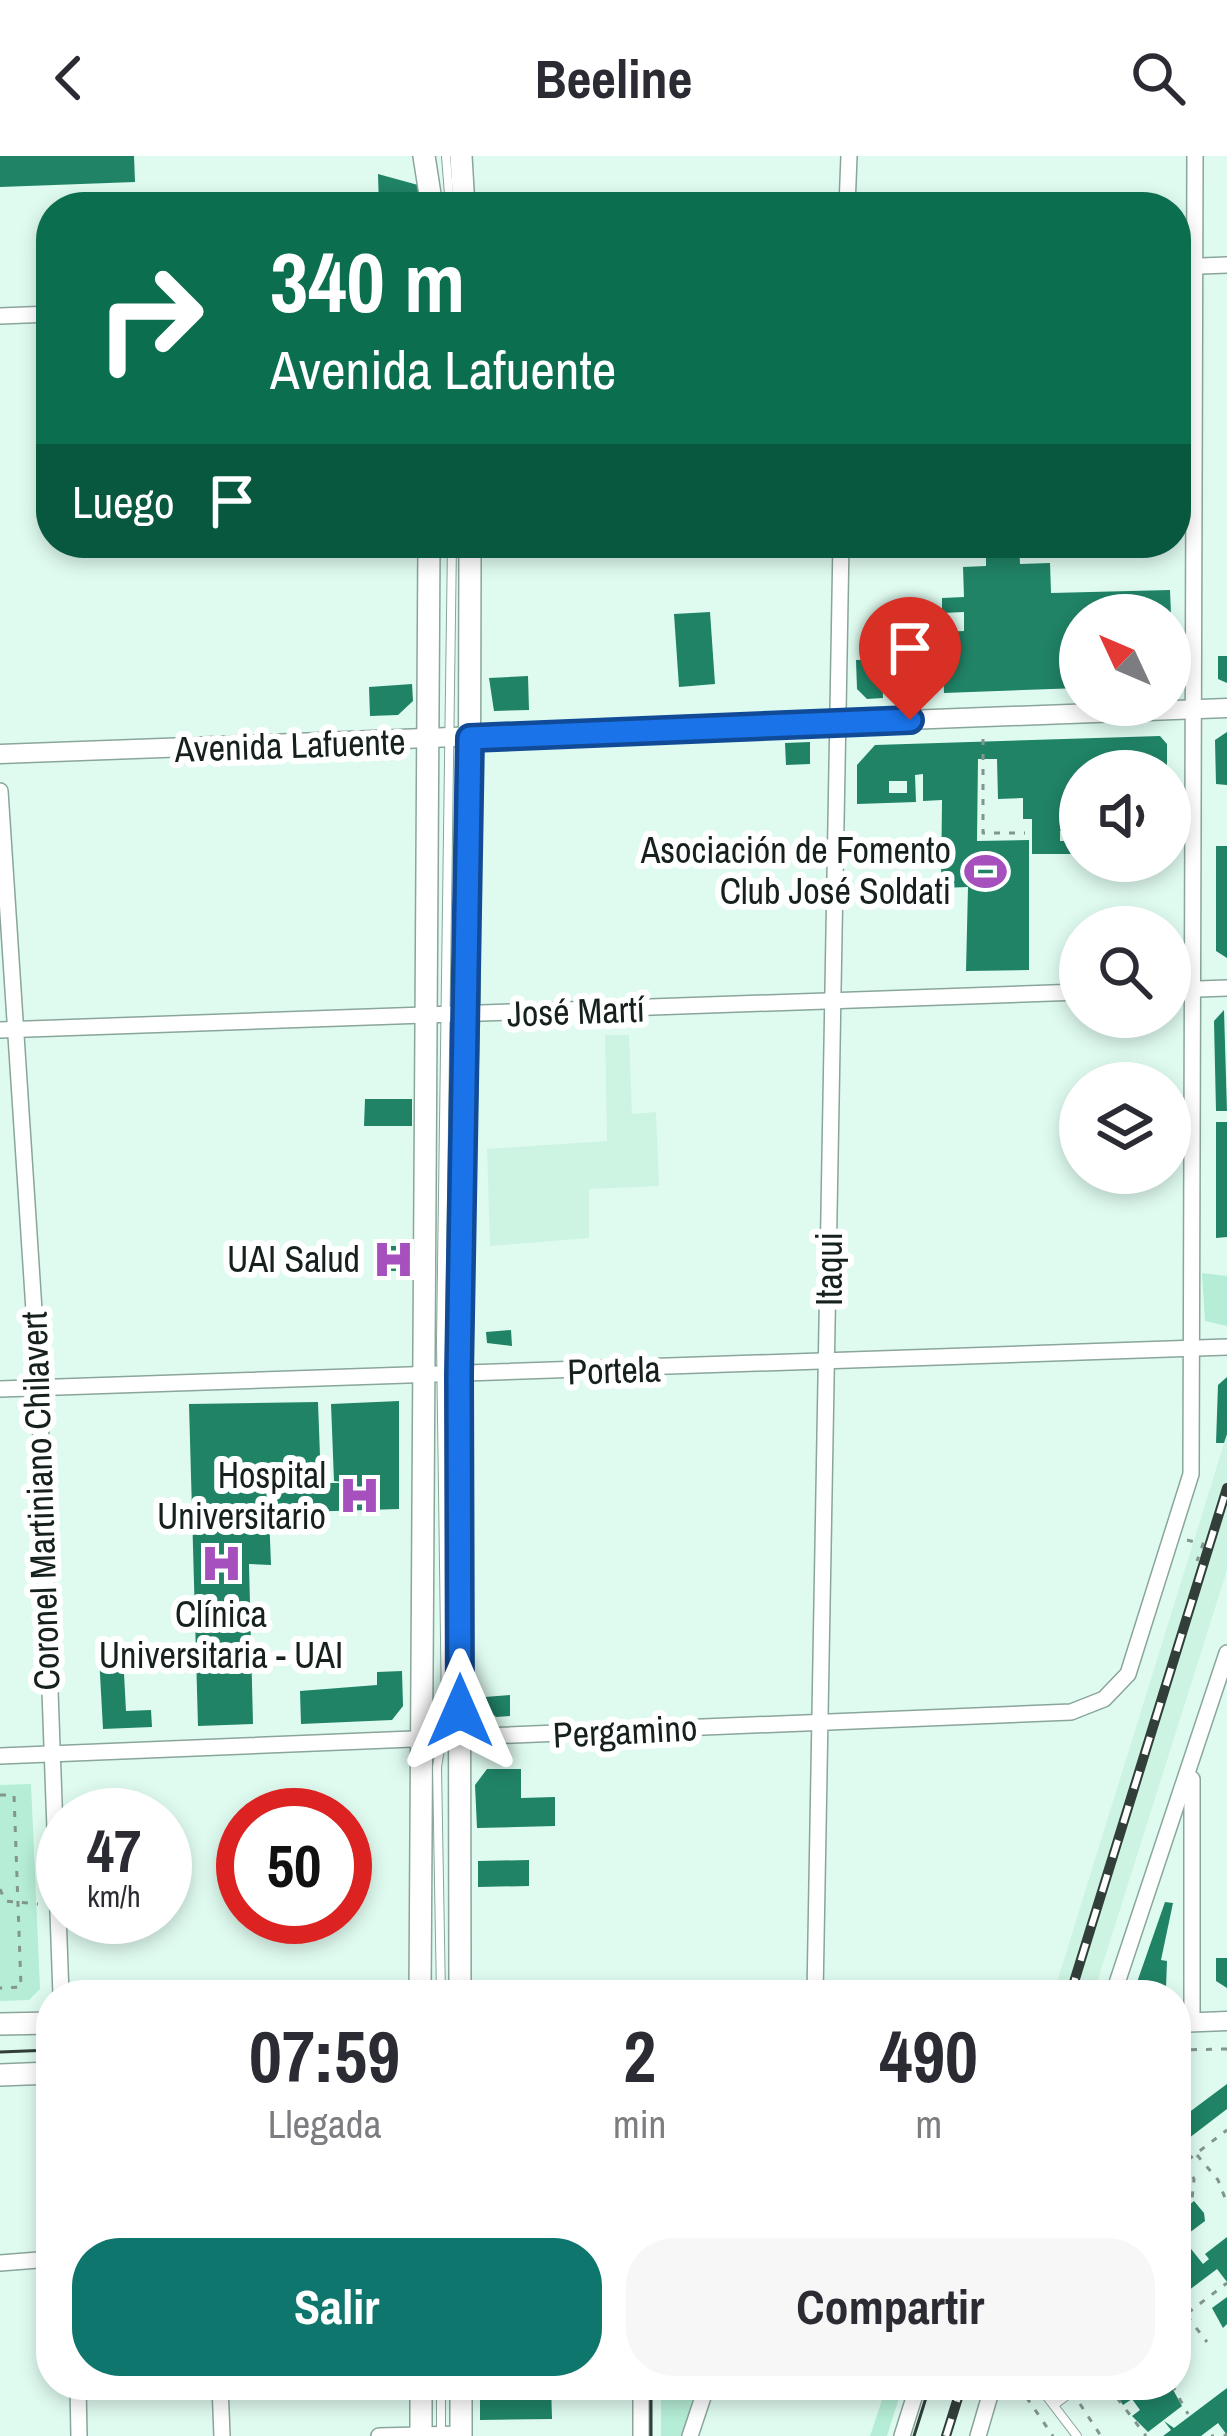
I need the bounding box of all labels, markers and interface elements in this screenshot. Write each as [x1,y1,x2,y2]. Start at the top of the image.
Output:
text: Beeline [535,42,692,115]
icon: back [36,45,102,111]
icon: search [1125,45,1191,111]
text: 340 m [270,225,465,338]
icon: right [72,240,228,396]
text: Avenida Lafuente [270,333,616,406]
icon: arrive [199,468,265,534]
text: Luego [72,471,175,532]
north arrow [1059,594,1191,726]
map controls [1059,594,1191,1194]
pin [859,597,961,720]
icon: arrive [877,615,943,681]
street label: Avenida Lafuente [173,717,406,773]
button: sound [1059,750,1191,882]
place label: Asociación de Fomento Club José Soldati [640,826,951,915]
sports icon: Asociación de Fomento Club José Soldati [962,848,1008,894]
button: search [1059,906,1191,1038]
street label: José Martí [506,985,646,1037]
button: layers [1059,1062,1191,1194]
street label: Itaqui [805,1232,853,1306]
place label: UAI Salud [227,1235,360,1283]
hospital icon: UAI Salud [371,1236,417,1282]
street label: Coronel Martiniano Chilavert [9,1311,71,1691]
street label: Portela [566,1344,662,1396]
place label: Hospital Universitario [157,1451,326,1540]
hospital icon: Hospital Universitario [337,1473,383,1519]
hospital icon: Clínica Universitaria - UAI [198,1541,244,1587]
place label: Clínica Universitaria - UAI [99,1590,343,1679]
position arrow [397,1648,523,1774]
street label: Pergamino [552,1703,698,1759]
speed limit sign: 50 [216,1788,372,1944]
text: 47 [87,1810,141,1891]
text: km/h [87,1876,141,1916]
text: 07:59 [249,2007,400,2104]
text: 2 [623,2007,656,2104]
text: 490 [879,2007,978,2104]
text: Llegada [268,2098,381,2150]
text: min [613,2098,666,2150]
text: m [915,2098,942,2150]
button: Salir [72,2238,602,2376]
button: Compartir [626,2238,1155,2376]

